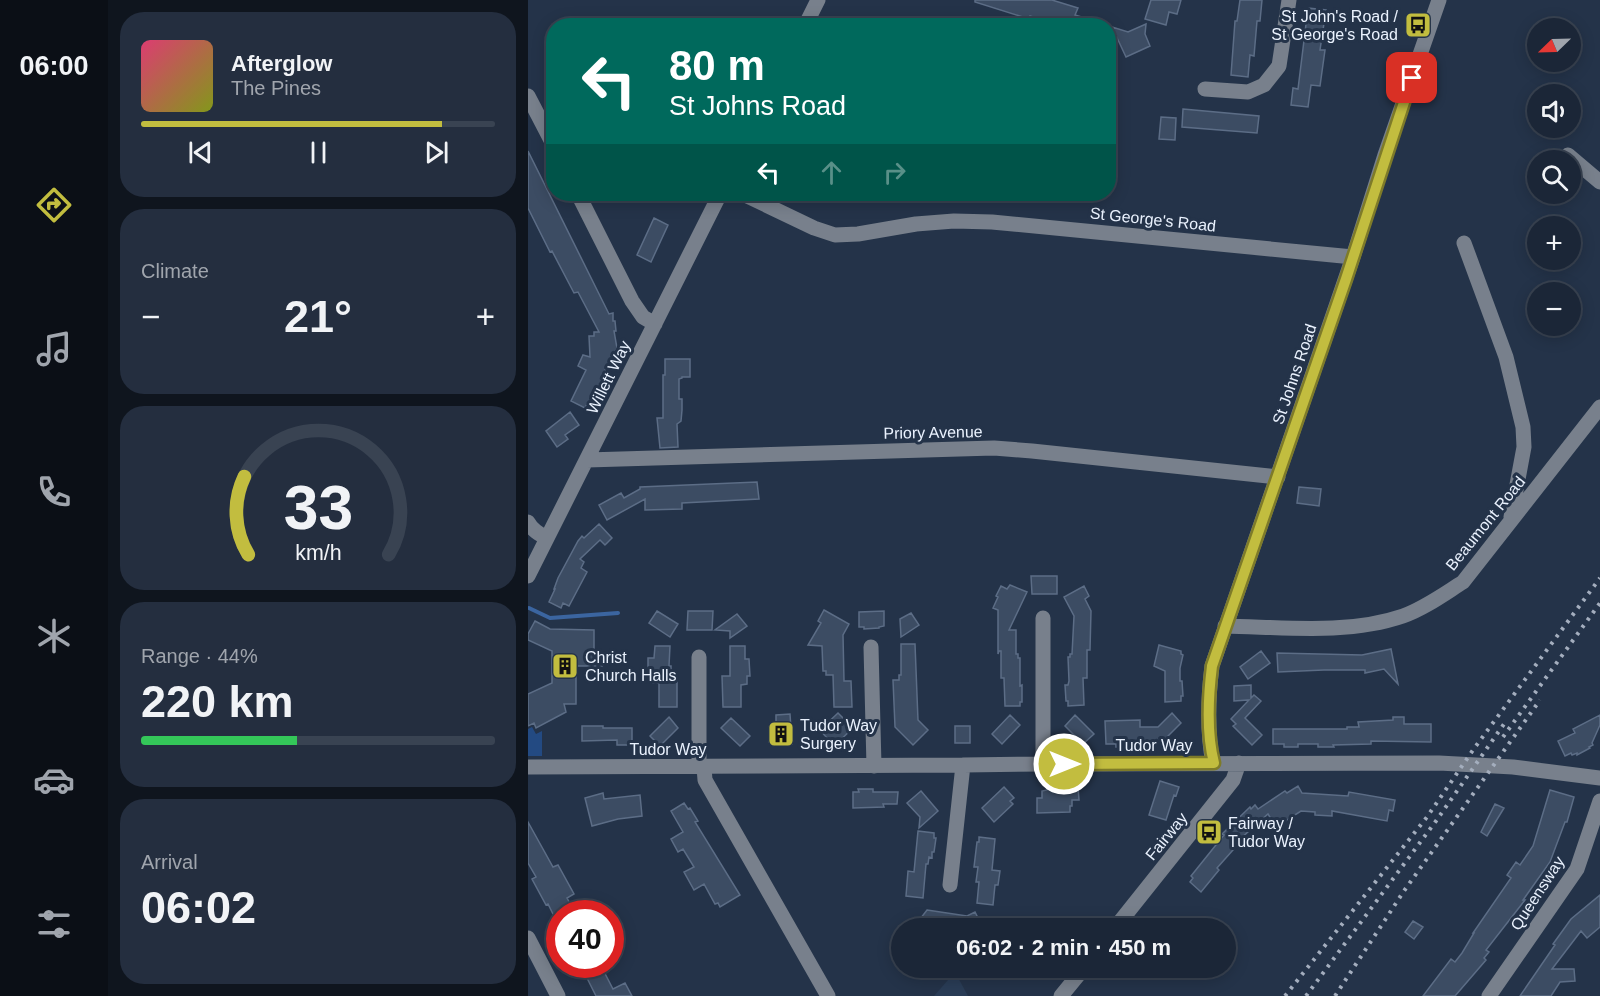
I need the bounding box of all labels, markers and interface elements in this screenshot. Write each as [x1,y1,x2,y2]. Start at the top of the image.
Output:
place label: St John's Road / St George's Road [1271,8,1399,43]
bus stop icon: St John's Road / St George's Road [1403,10,1433,40]
north arrow [1527,18,1581,72]
map controls [1527,18,1581,336]
icon: left [570,42,648,120]
text: 80 m [669,42,765,89]
text: 06:00 [19,51,89,81]
text: Afterglow [231,51,332,76]
pin [1386,52,1437,103]
icon: arrive [1395,61,1428,94]
text: The Pines [231,77,321,99]
button: sound [1527,84,1581,138]
text: St Johns Road [669,91,846,121]
icon: previous [184,136,217,169]
icon: pause [302,136,335,169]
icon: next [420,136,453,169]
button: search [1527,150,1581,204]
icon: left [752,156,785,189]
icon: ahead [815,156,848,189]
icon: right [878,156,911,189]
icon: directions [33,184,75,226]
street label: St George's Road [1089,204,1217,235]
button: + [1527,216,1581,270]
text: Climate [141,260,209,282]
button: − [1527,282,1581,336]
text: 21° [284,291,352,342]
text: − [141,298,160,335]
text: + [476,298,495,335]
street label: St Johns Road [1269,322,1320,427]
icon: music [33,328,75,370]
street label: Willett Way [583,338,633,417]
street label: Priory Avenue [883,423,983,442]
icon: phone [33,471,75,513]
text: 33 [283,473,353,542]
street label: Beaumont Road [1442,473,1528,574]
text: km/h [295,541,341,565]
icon: climate [33,615,75,657]
text: Range · 44% [141,645,258,667]
place label: Christ Church Halls [585,649,677,684]
building icon: Christ Church Halls [550,651,580,681]
text: 220 km [141,676,294,727]
place label: Tudor Way Surgery [800,717,877,752]
building icon: Tudor Way Surgery [766,719,796,749]
position arrow [1032,732,1096,796]
street label: Tudor Way [1115,737,1193,754]
street label: Tudor Way [629,741,707,758]
icon: car [33,759,75,801]
street label: Fairway [1142,809,1191,863]
place label: Fairway / Tudor Way [1228,815,1305,850]
bus stop icon: Fairway / Tudor Way [1194,817,1224,847]
text: Arrival [141,851,198,873]
street label: Queensway [1507,853,1568,933]
text: 06:02 [141,882,256,933]
speed limit sign: 40 [546,900,624,978]
icon: filters [33,903,75,945]
text: 06:02 · 2 min · 450 m [956,935,1171,960]

